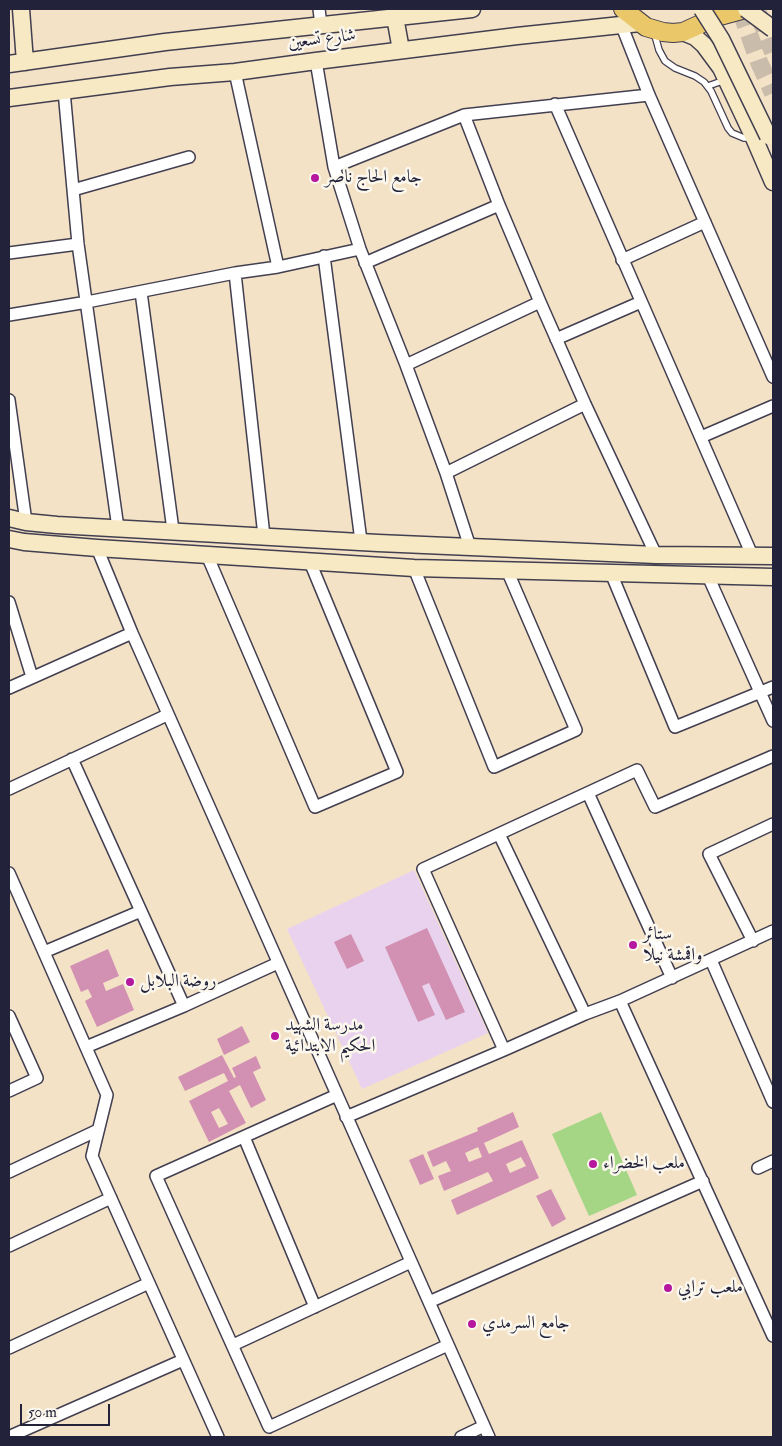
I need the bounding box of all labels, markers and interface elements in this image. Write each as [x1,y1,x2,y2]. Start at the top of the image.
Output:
street label: شارع تسعين [287,25,357,55]
place label: جامع الحاج ناصر [325,167,422,189]
marker: جامع الحاج ناصر [309,172,321,184]
place label: ستائر واقمشة نيلا [643,924,702,966]
marker: ستائر واقمشة نيلا [627,939,639,951]
place label: روضة البلابل [140,971,216,993]
marker: روضة البلابل [124,976,136,988]
place label: مدرسة الشهيد الحكيم الابتدائية [285,1015,375,1058]
marker: مدرسة الشهيد الحكيم الابتدائية [269,1030,281,1042]
place label: ملعب الخضراء [603,1153,685,1175]
marker: ملعب الخضراء [587,1158,599,1170]
place label: ملعب ترابي [678,1277,743,1299]
marker: ملعب ترابي [662,1282,674,1294]
place label: جامع السرمدي [482,1313,570,1335]
marker: جامع السرمدي [466,1318,478,1330]
scale bar [22,1394,112,1426]
text: 50 m [28,1403,57,1422]

